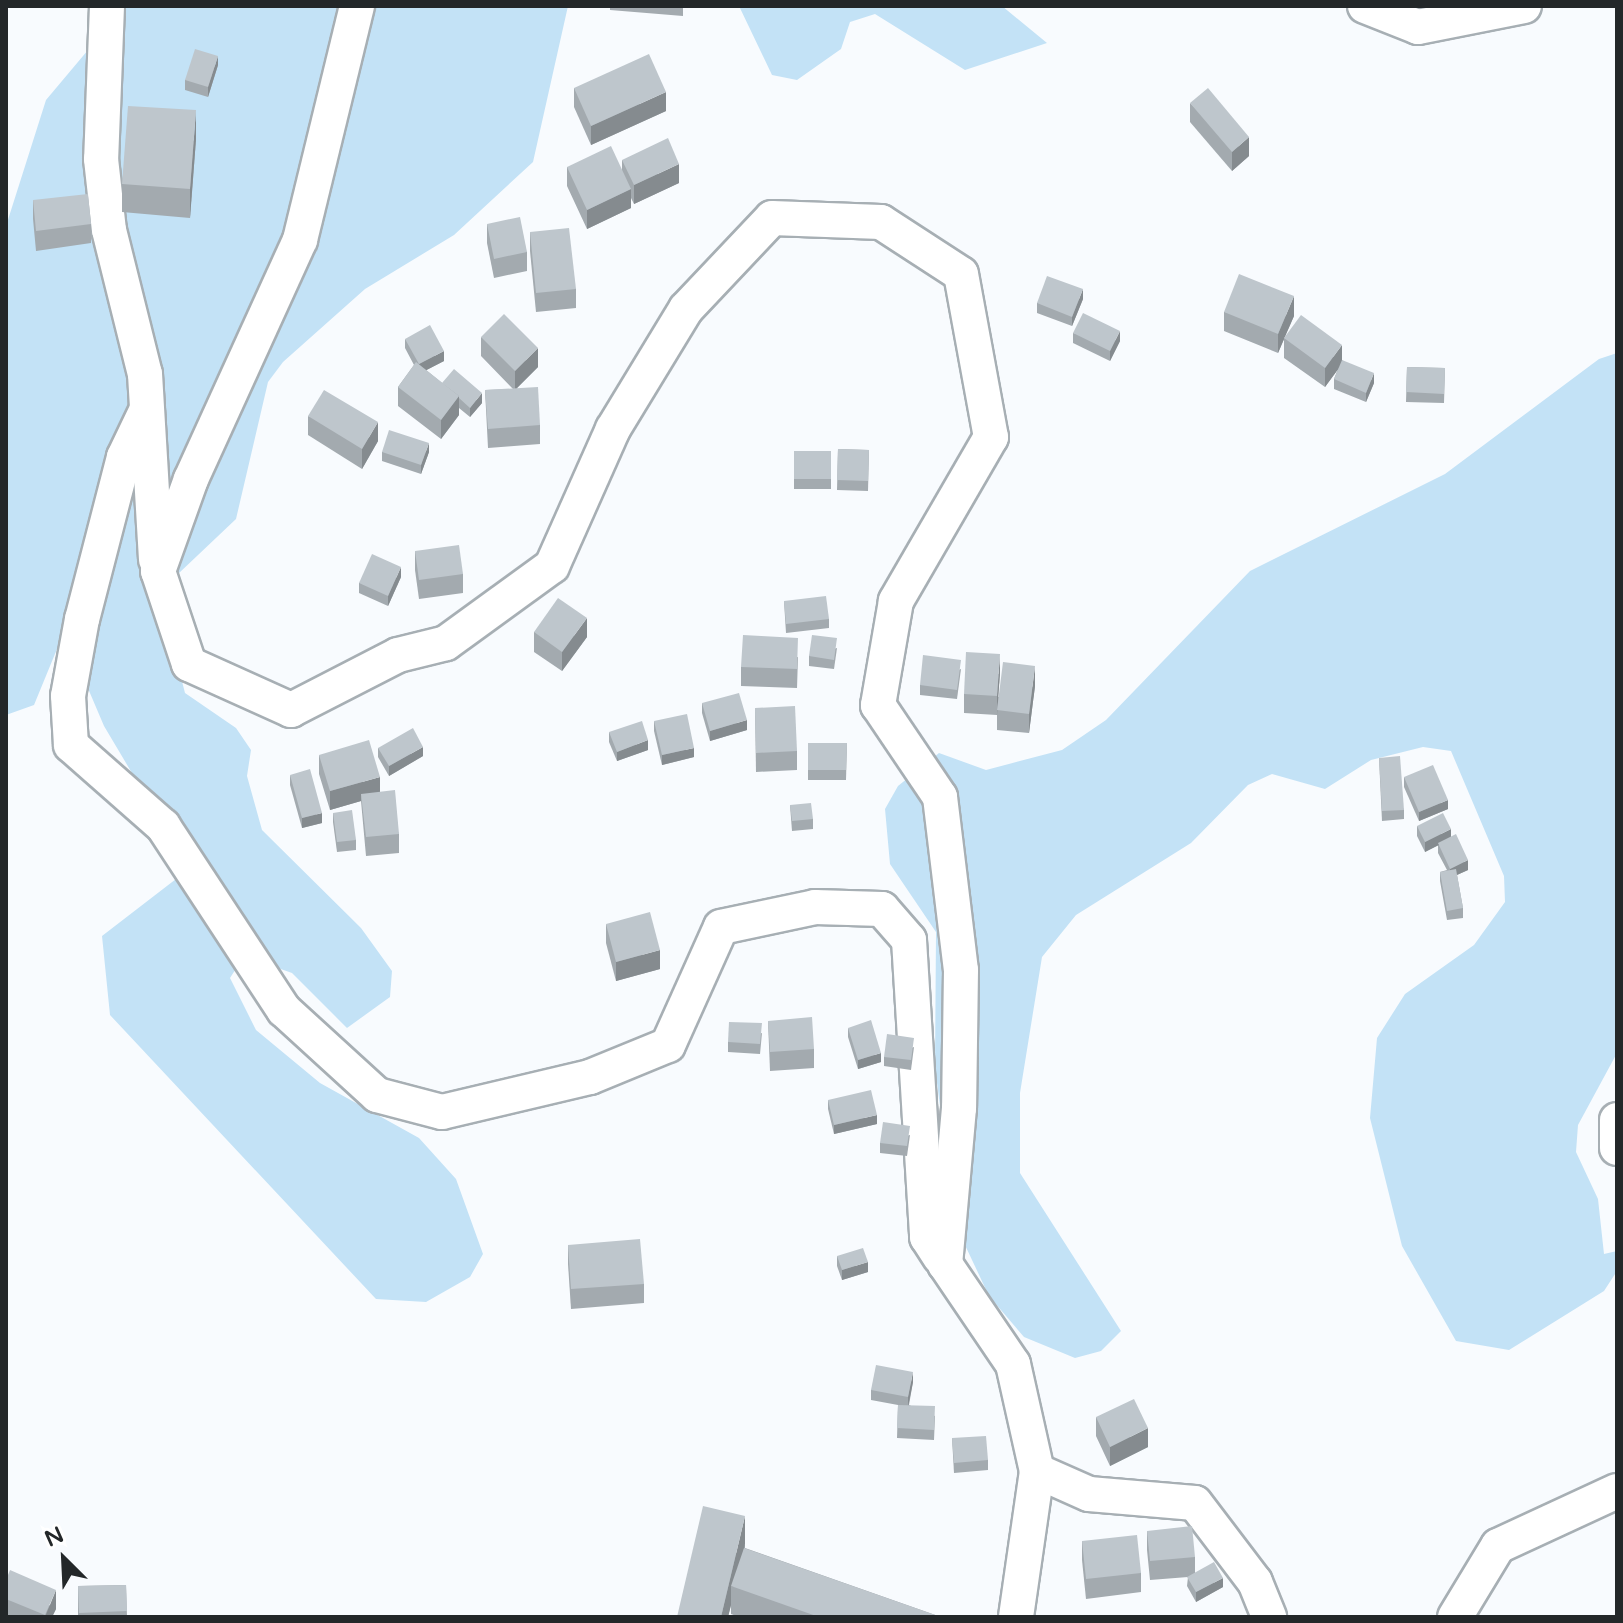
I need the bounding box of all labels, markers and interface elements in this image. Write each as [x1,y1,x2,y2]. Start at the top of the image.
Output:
north arrow [24,1519,104,1599]
text: N [41,1522,68,1553]

